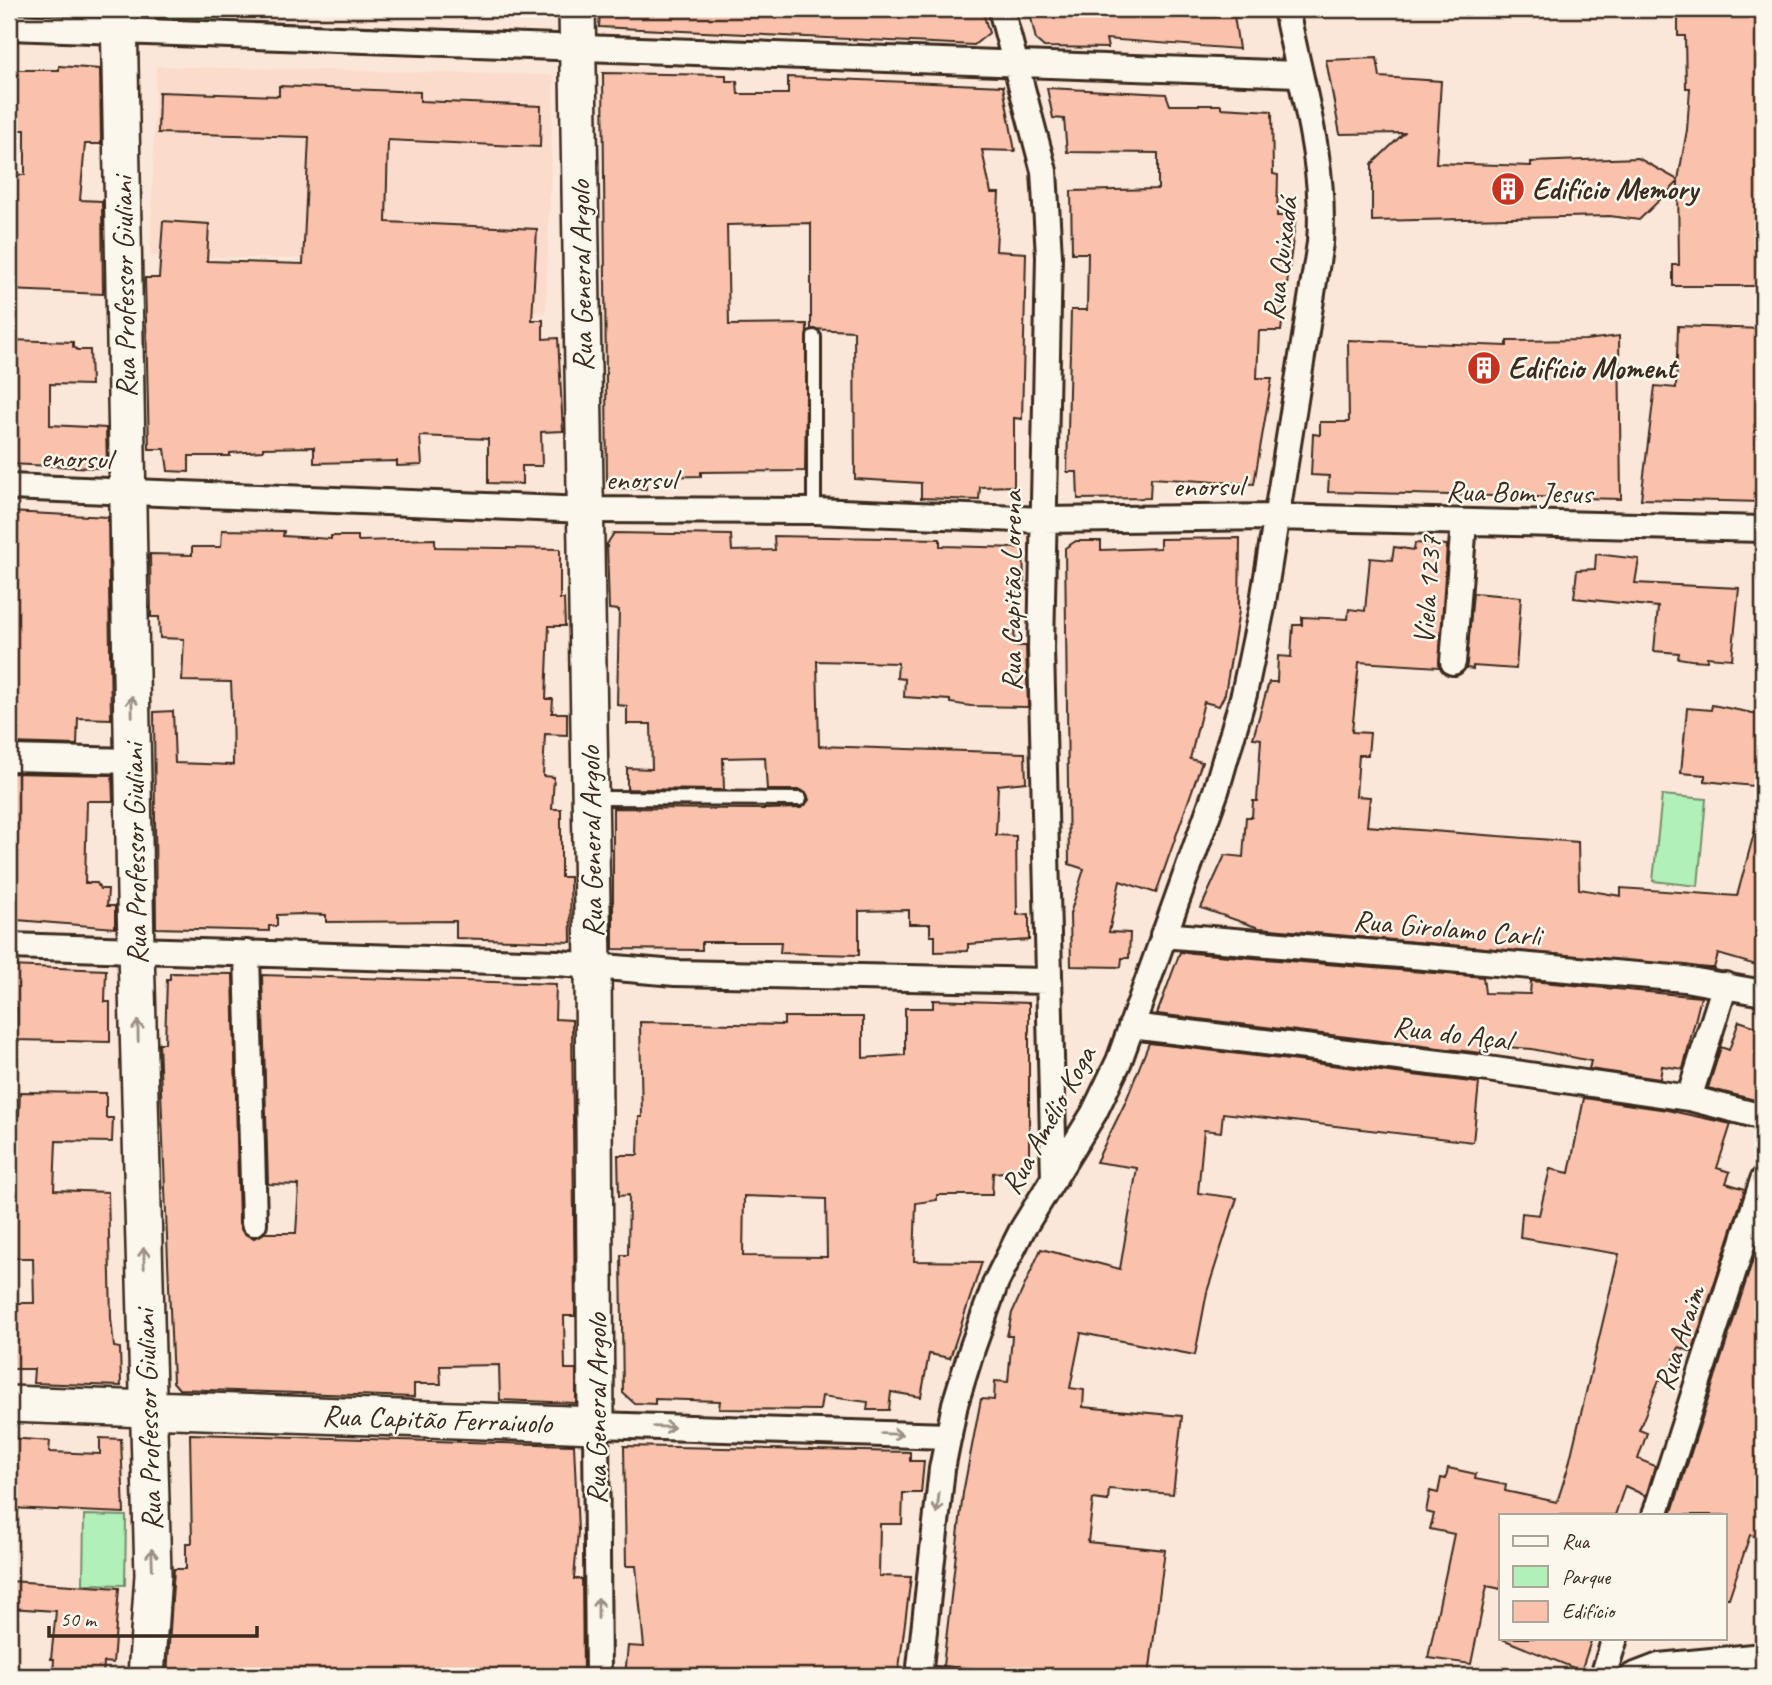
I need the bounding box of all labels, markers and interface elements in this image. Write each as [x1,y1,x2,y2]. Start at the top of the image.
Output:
building icon: Edifício Memory [1489,170,1527,208]
place label: Edifício Memory [1532,170,1700,208]
street label: Rua Professor Giuliani [103,173,145,398]
street label: Rua General Argolo [560,179,602,372]
street label: Rua Quixadá [1254,192,1307,323]
building icon: Edifício Moment [1465,349,1503,387]
place label: Edifício Moment [1508,349,1679,387]
street label: enorsul [40,438,117,478]
street label: enorsul [605,460,681,498]
street label: enorsul [1172,466,1249,506]
street label: Rua Bom Jesus [1446,472,1595,512]
street label: Rua Capitão Lorena [992,489,1030,691]
street label: Viela 1237 [1404,533,1450,646]
one-way arrow [125,694,139,717]
street label: Rua Professor Giuliani [114,740,156,965]
street label: Rua General Argolo [570,745,612,938]
street label: Rua Girolamo Carli [1352,901,1546,955]
street label: Rua do Açal [1391,1007,1518,1060]
one-way arrow [132,1020,145,1043]
street label: Rua Amélio Koga [992,1037,1105,1201]
one-way arrow [137,1247,151,1270]
street label: Rua Araim [1644,1279,1714,1395]
street label: Rua Professor Giuliani [125,1305,171,1531]
street label: Rua General Argolo [577,1312,615,1505]
street label: Rua Capitão Ferraiuolo [321,1396,554,1442]
one-way arrow [653,1420,676,1434]
one-way arrow [880,1428,903,1441]
one-way arrow [931,1491,944,1514]
legend [1499,1514,1726,1640]
text: Rua [1562,1528,1590,1554]
one-way arrow [146,1548,159,1571]
text: Parque [1562,1564,1611,1590]
scale bar [49,1594,257,1638]
one-way arrow [591,1597,605,1620]
text: Edifício [1562,1598,1617,1624]
text: 50 m [60,1606,98,1632]

